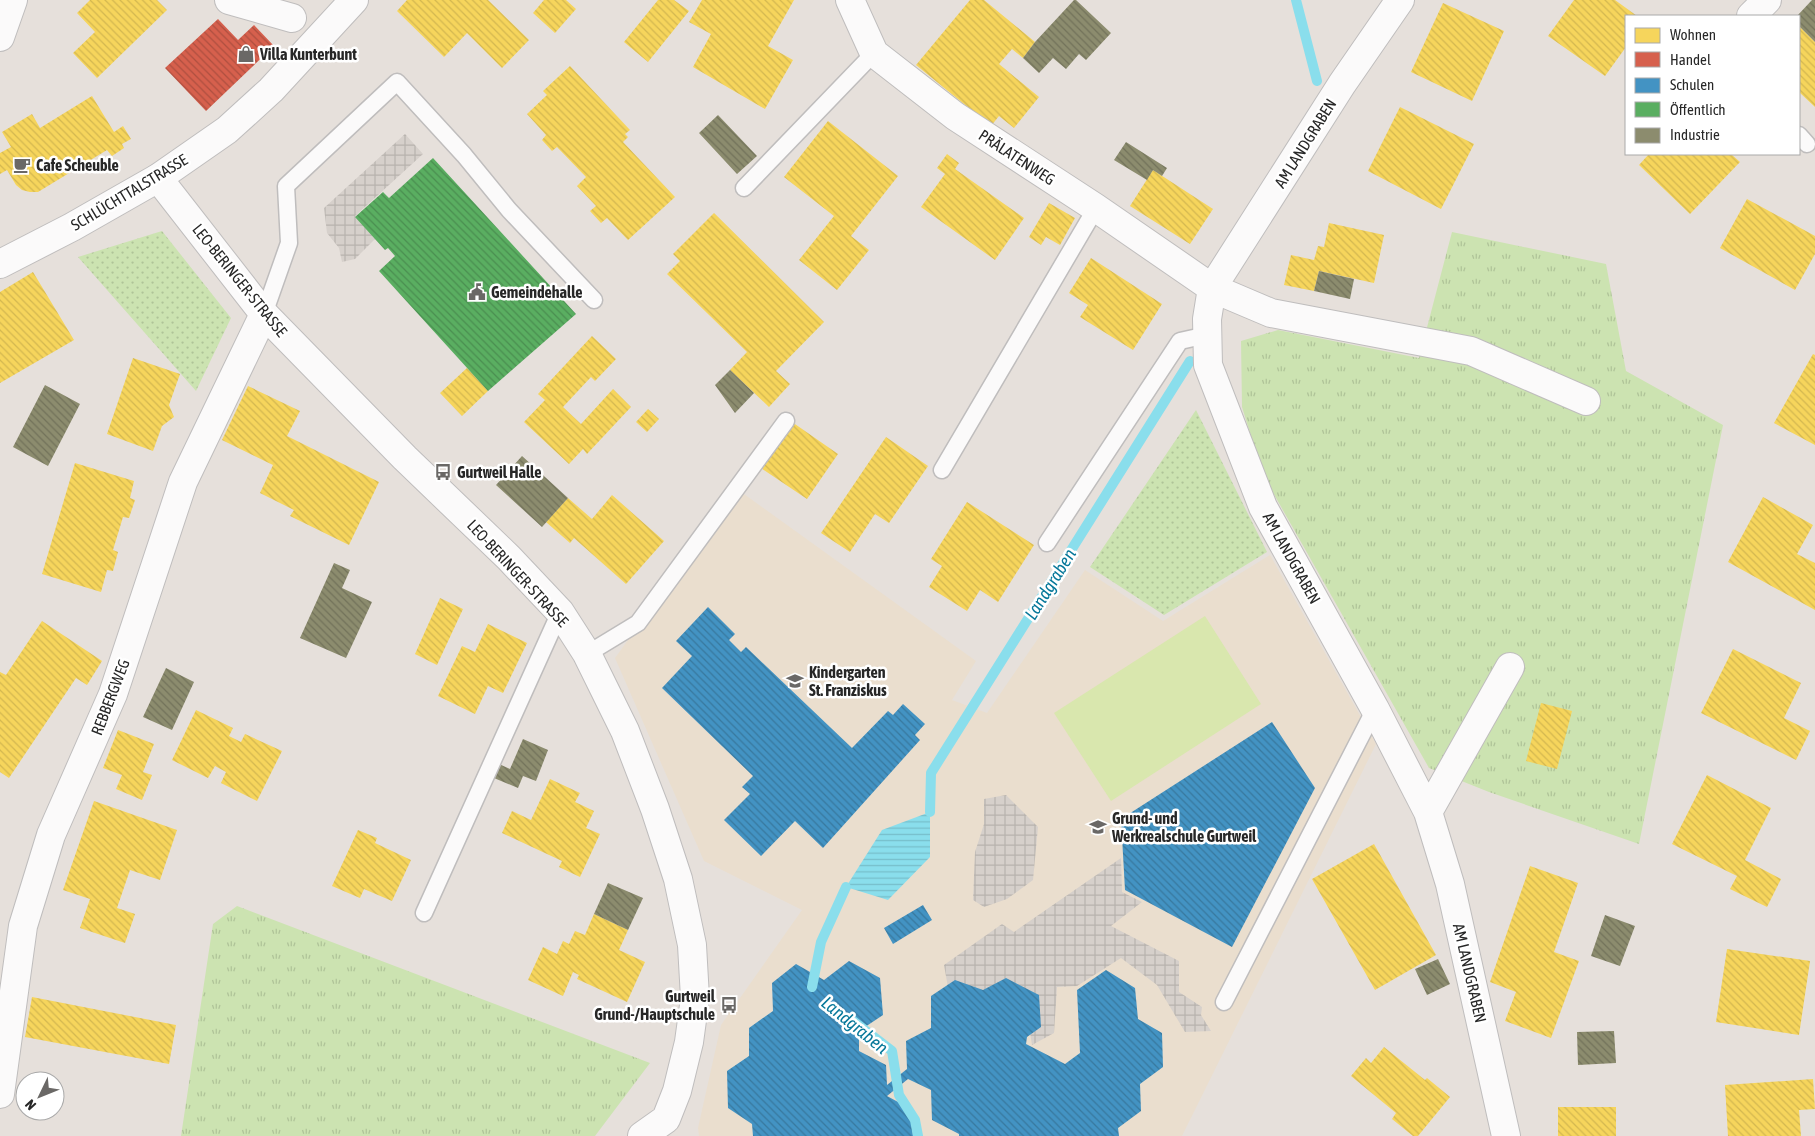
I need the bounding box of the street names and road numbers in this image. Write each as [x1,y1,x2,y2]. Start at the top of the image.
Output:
street label: AM LANDGRABEN [1271,95,1339,191]
street label: PRÄLATENWEG [976,126,1058,188]
street label: SCHLÜCHTTALSTRASSE [68,150,191,234]
street label: LEO-BERINGER-STRASSE [189,220,291,340]
street label: AM LANDGRABEN [1260,509,1324,607]
street label: LEO-BERINGER-STRASSE [464,516,572,630]
street label: REBBERGWEG [87,656,133,738]
street label: AM LANDGRABEN [1450,922,1490,1024]

